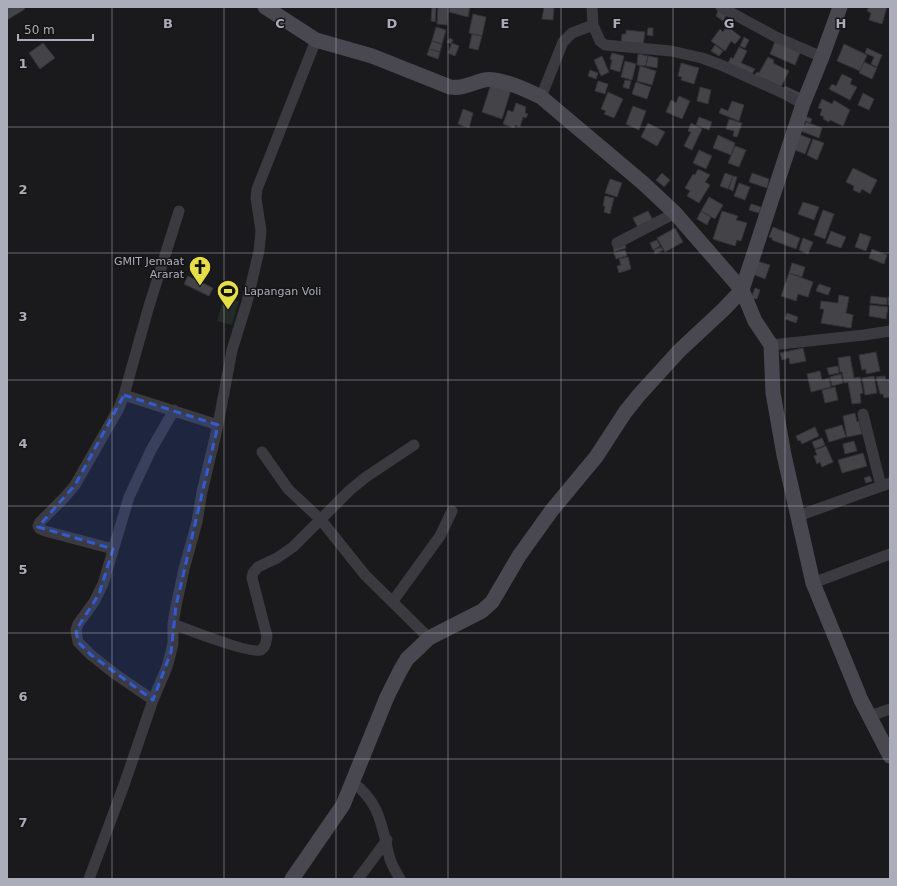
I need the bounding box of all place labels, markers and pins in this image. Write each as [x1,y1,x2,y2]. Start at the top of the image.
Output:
church icon: GMIT Jemaat Ararat [187,254,213,287]
place label: GMIT Jemaat Ararat [114,255,185,281]
sports icon: Lapangan Voli [215,278,241,311]
place label: Lapangan Voli [244,285,321,298]

